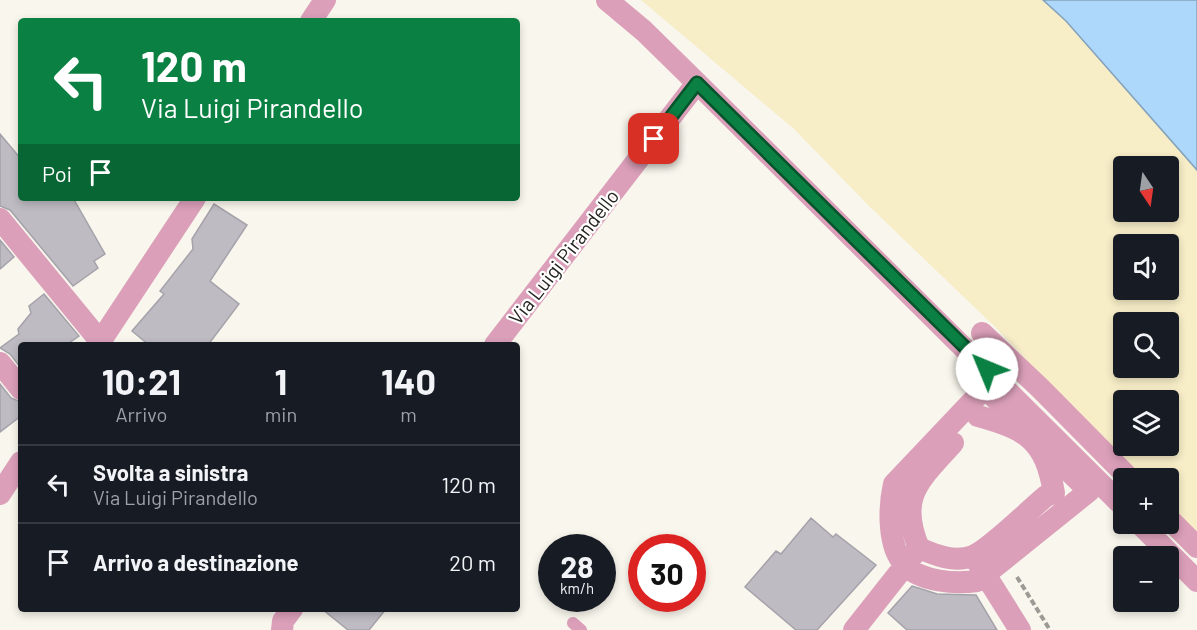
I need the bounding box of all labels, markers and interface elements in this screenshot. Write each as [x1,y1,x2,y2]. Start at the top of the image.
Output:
text: 120 m [141,40,247,90]
icon: left [42,42,120,120]
text: Via Luigi Pirandello [141,91,363,123]
pin [628,113,679,164]
icon: arrive [637,122,670,155]
icon: arrive [84,156,117,189]
north arrow [1113,156,1179,222]
map controls [1113,156,1179,612]
text: Poi [42,160,72,186]
street label: Via Luigi Pirandello [503,184,623,329]
button: sound [1113,234,1179,300]
button: search [1113,312,1179,378]
position arrow [955,337,1019,401]
text: 10:21 [102,359,181,402]
text: 1 [275,359,287,402]
text: 140 [381,359,436,402]
button: layers [1113,390,1179,456]
text: Arrivo [115,402,167,426]
text: min [265,402,297,426]
text: m [400,402,417,426]
text: Svolta a sinistra [93,459,248,485]
icon: left [42,468,75,501]
button: + [1113,468,1179,534]
text: 120 m [441,471,496,497]
text: Via Luigi Pirandello [93,485,258,509]
speed limit sign: 30 [628,534,706,612]
icon: arrive [42,546,75,579]
button: − [1113,546,1179,612]
text: 28 [560,548,594,584]
text: Arrivo a destinazione [93,549,299,575]
text: 20 m [449,549,496,575]
text: km/h [560,579,594,597]

